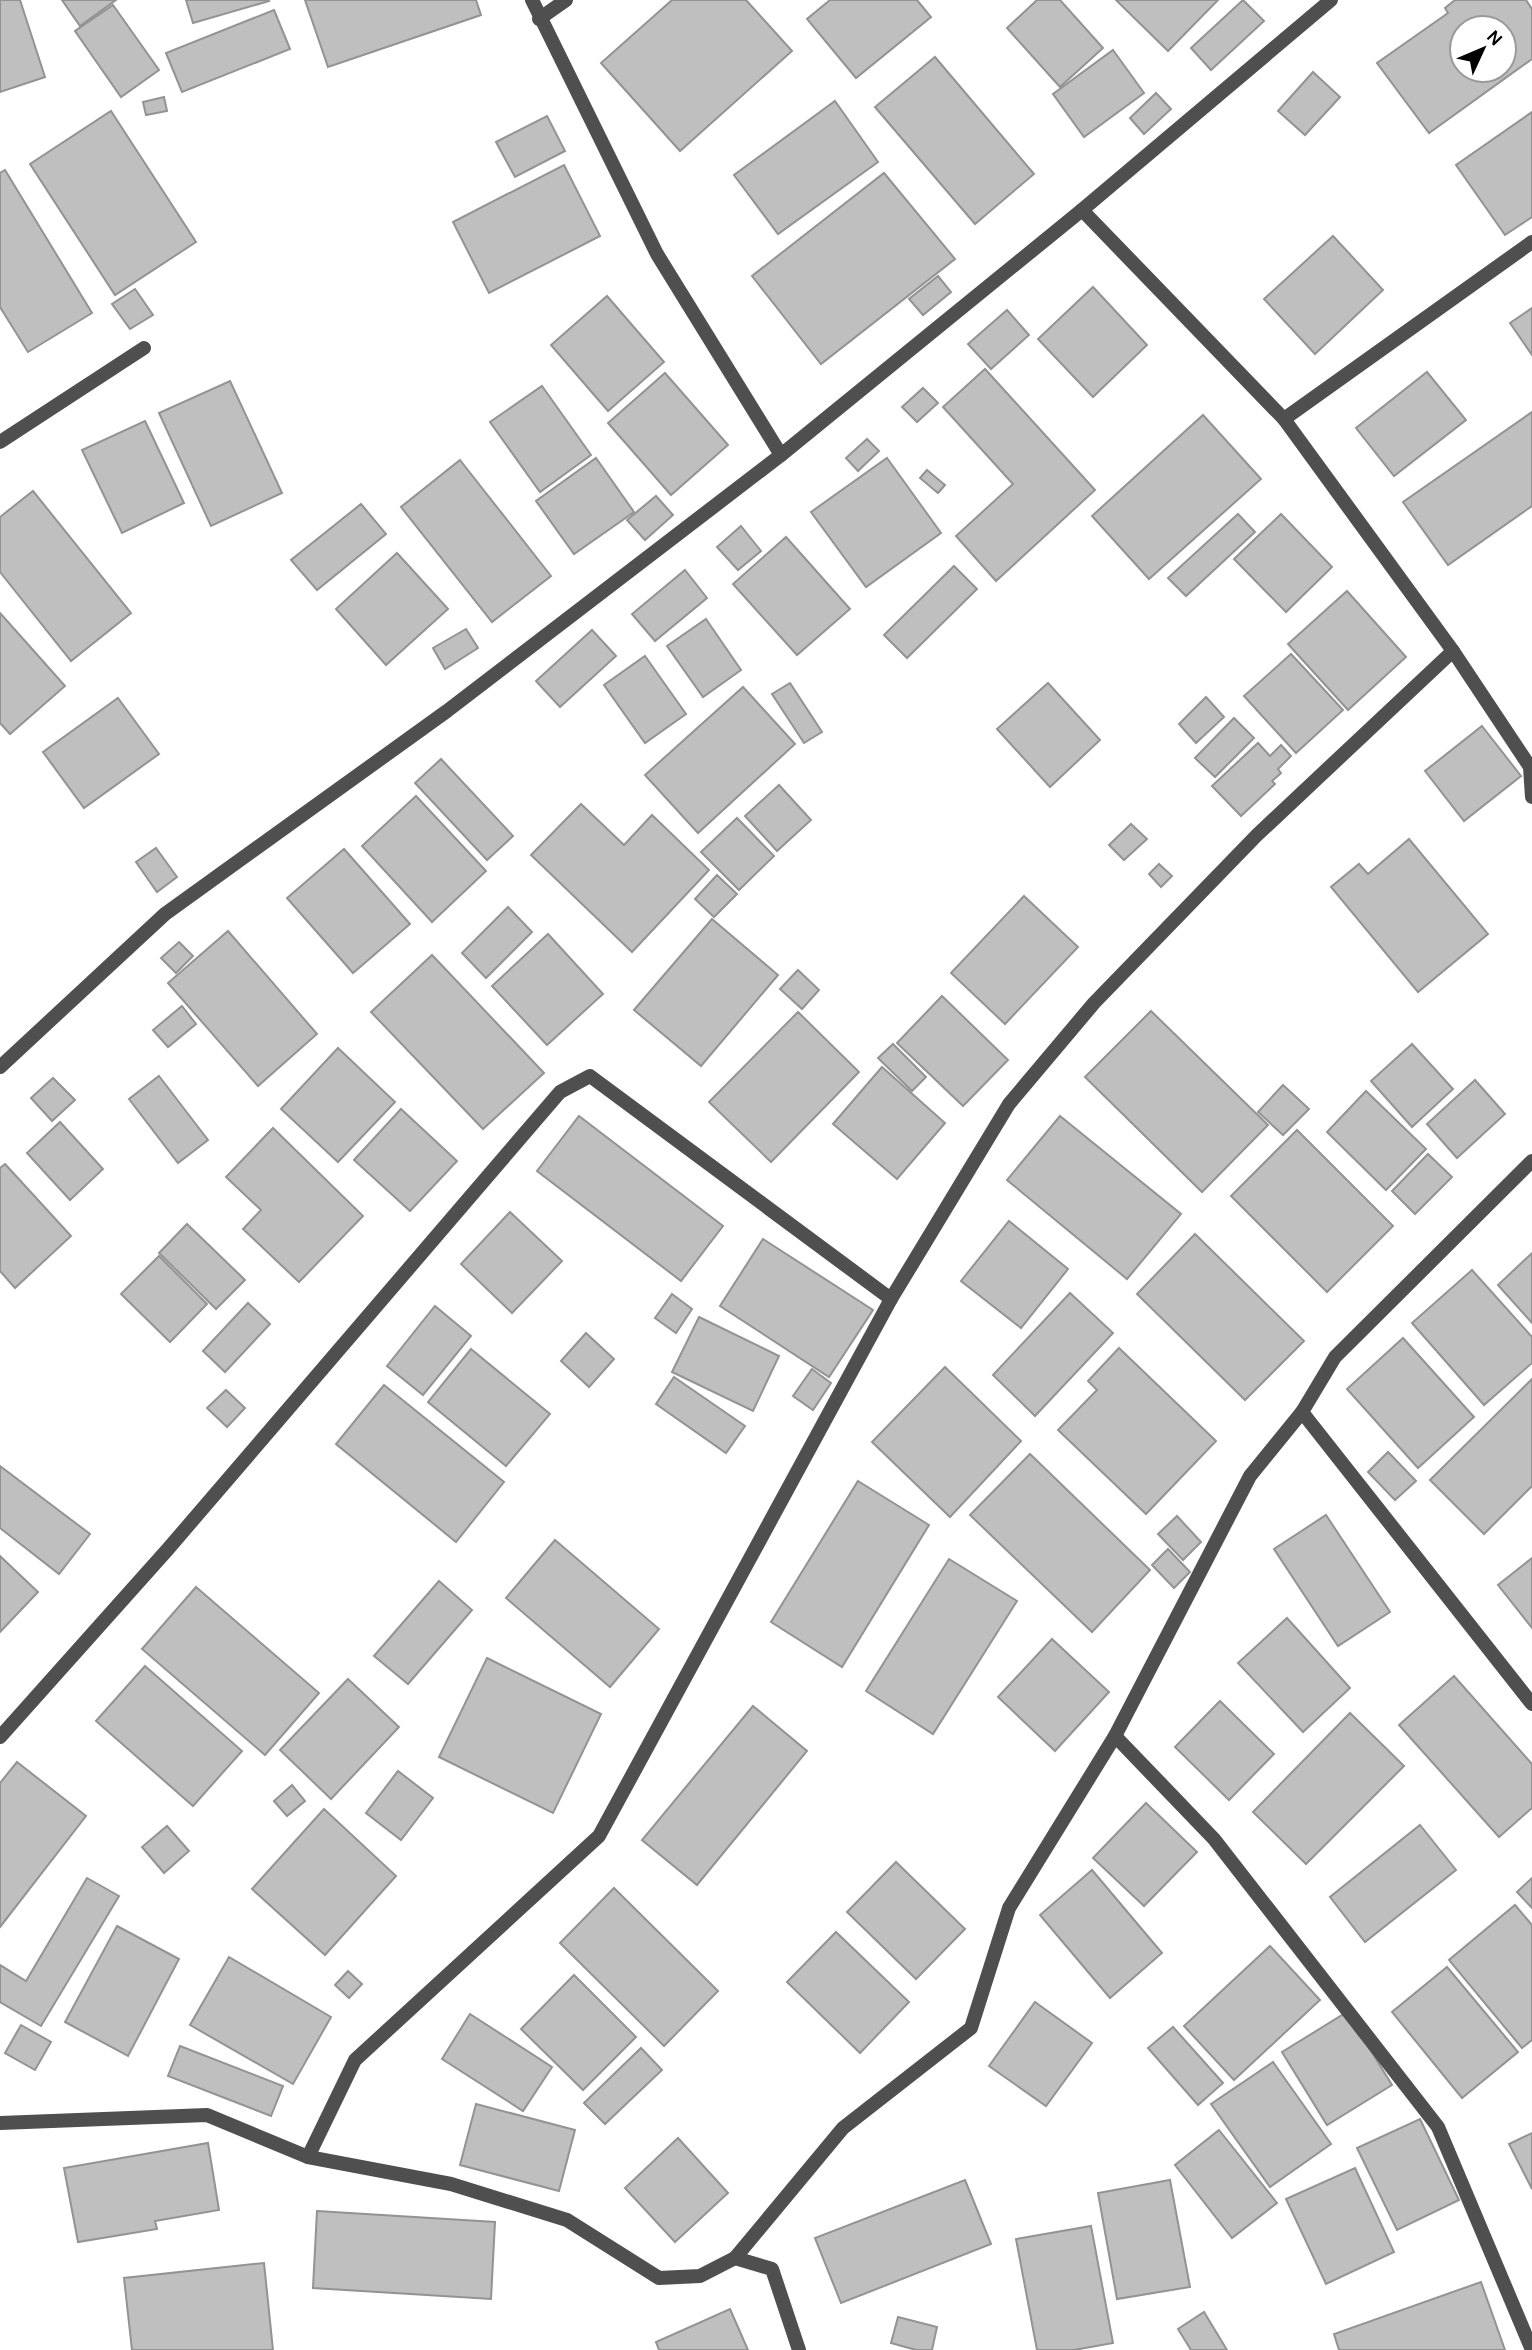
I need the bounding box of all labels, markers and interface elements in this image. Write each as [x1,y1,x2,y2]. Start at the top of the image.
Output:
north arrow [1448,14,1518,84]
text: N [1482,25,1507,50]

